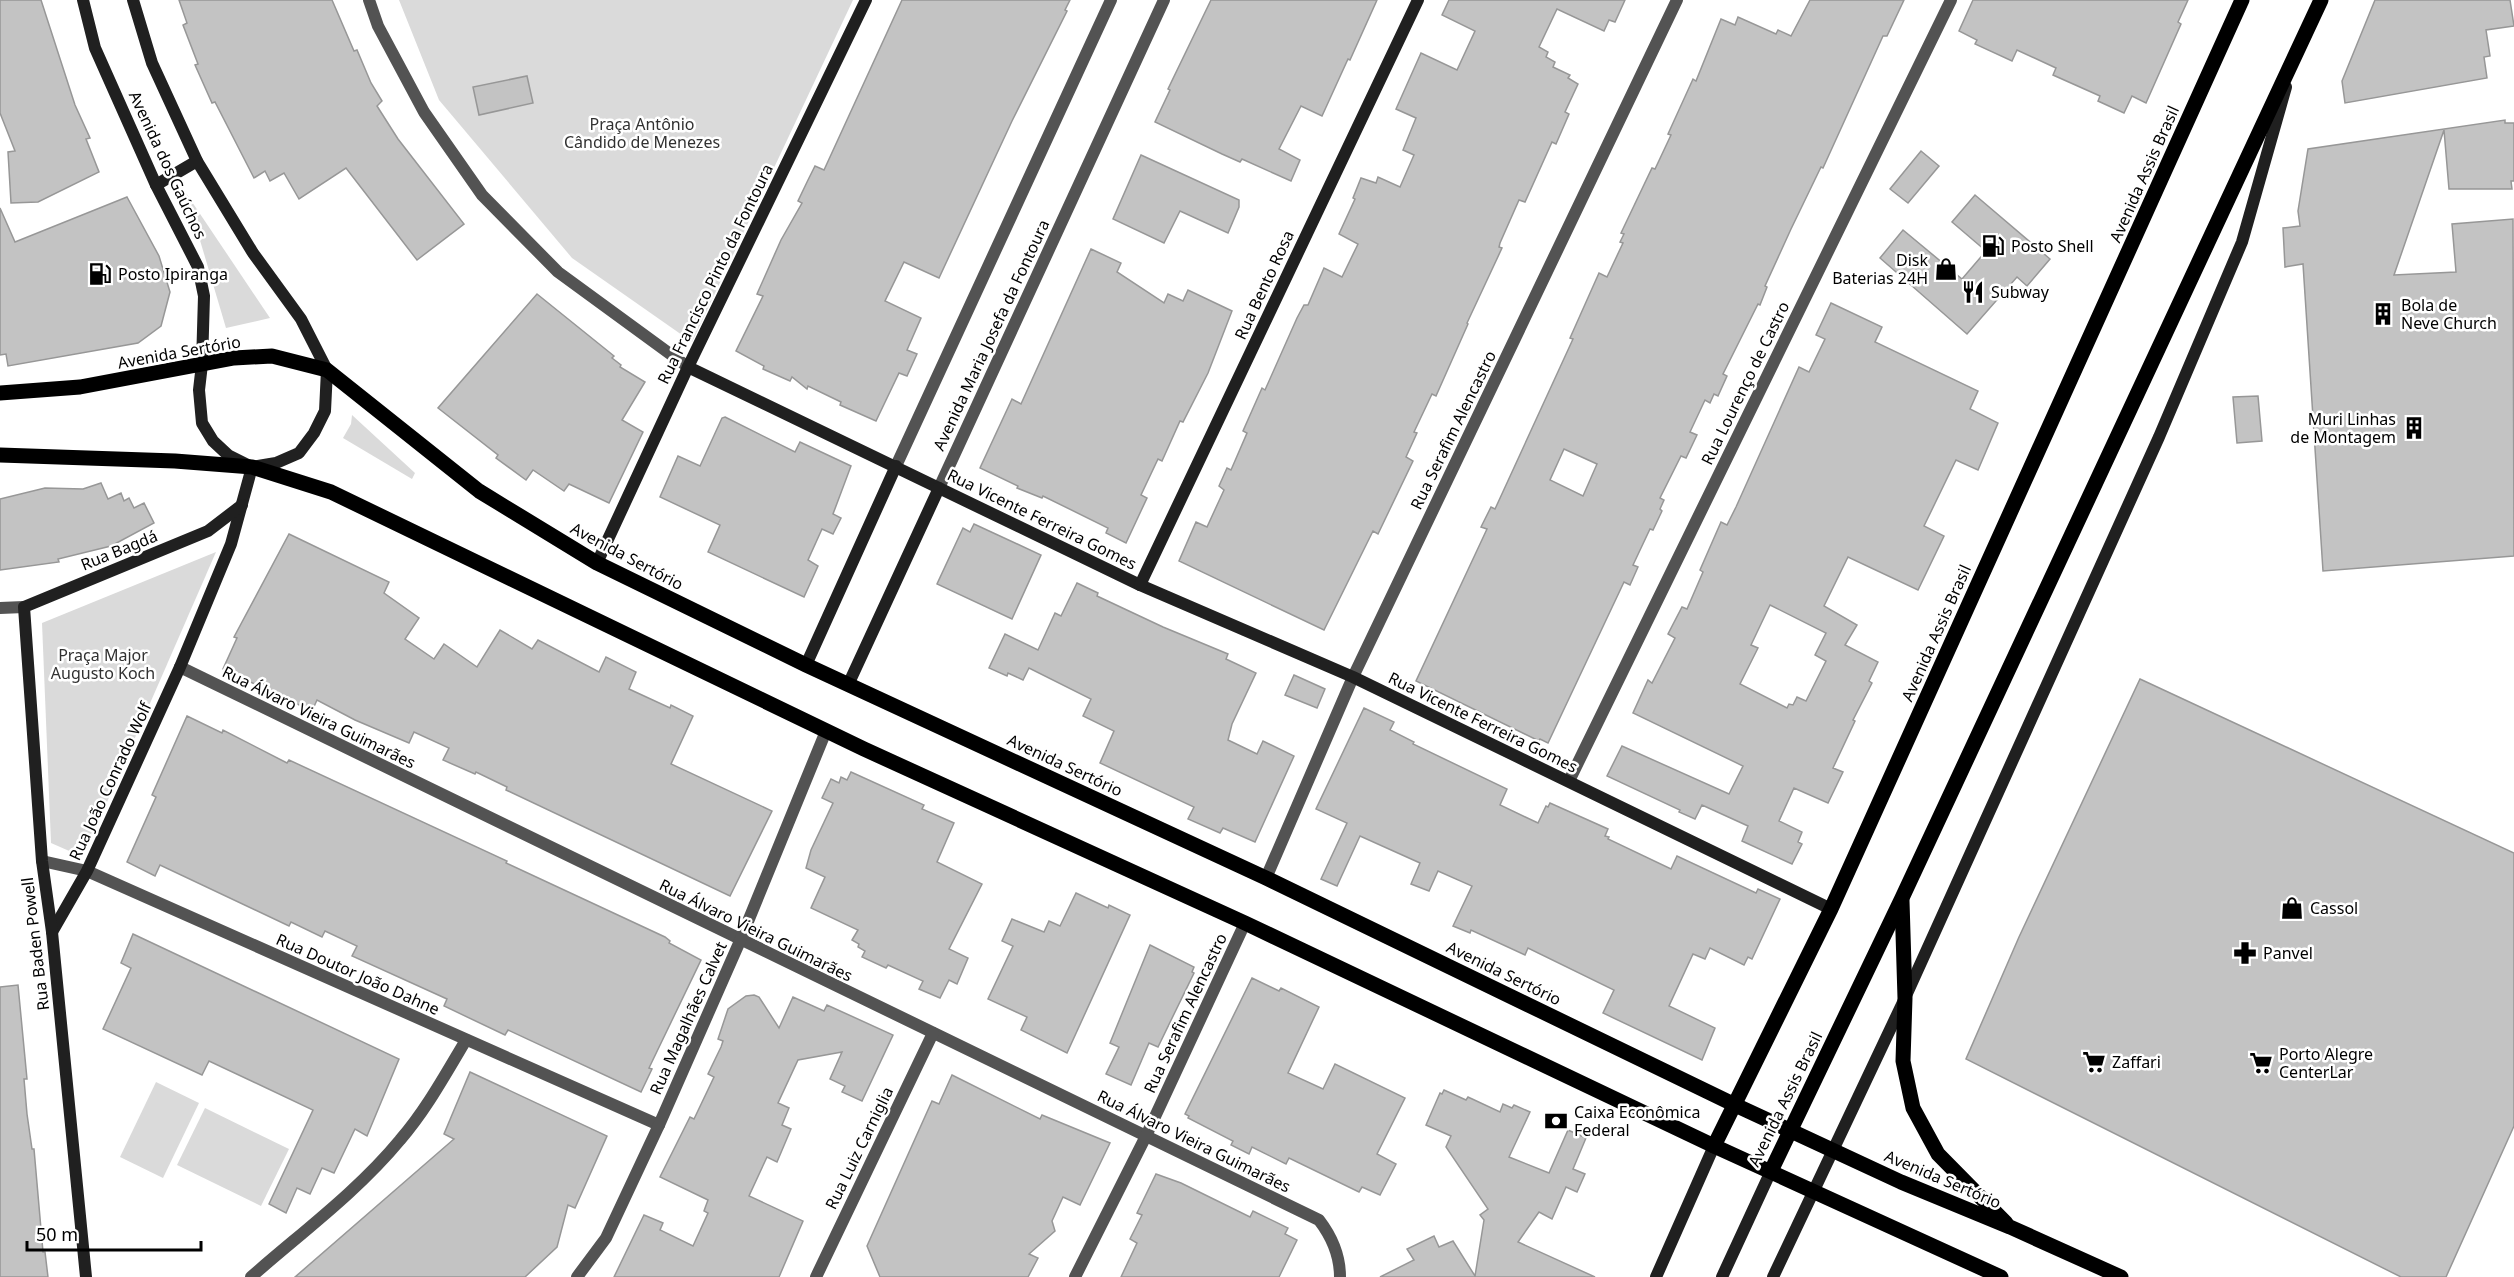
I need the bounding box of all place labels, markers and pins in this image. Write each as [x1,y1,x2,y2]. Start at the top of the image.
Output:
fuel station icon: Posto Shell [1980,233,2006,259]
place label: Posto Shell [2011,235,2094,257]
place label: Disk Baterias 24H [1832,249,1928,289]
shop icon: Disk Baterias 24H [1933,256,1959,282]
fuel station icon: Posto Ipiranga [87,261,113,287]
place label: Posto Ipiranga [118,263,228,285]
restaurant icon: Subway [1960,279,1986,305]
place label: Subway [1991,281,2050,303]
place label: Bola de Neve Church [2401,294,2497,334]
building icon: Bola de Neve Church [2370,301,2396,327]
place label: Muri Linhas de Montagem [2290,408,2396,448]
building icon: Muri Linhas de Montagem [2401,415,2427,441]
shop icon: Cassol [2279,895,2305,921]
place label: Cassol [2310,897,2358,919]
pharmacy icon: Panvel [2232,940,2258,966]
place label: Panvel [2263,942,2313,964]
place label: Porto Alegre CenterLar [2279,1043,2373,1083]
supermarket icon: Zaffari [2081,1049,2107,1075]
supermarket icon: Porto Alegre CenterLar [2248,1050,2274,1076]
place label: Zaffari [2112,1051,2161,1073]
place label: Caixa Econômica Federal [1574,1101,1700,1141]
bank icon: Caixa Econômica Federal [1543,1108,1569,1134]

